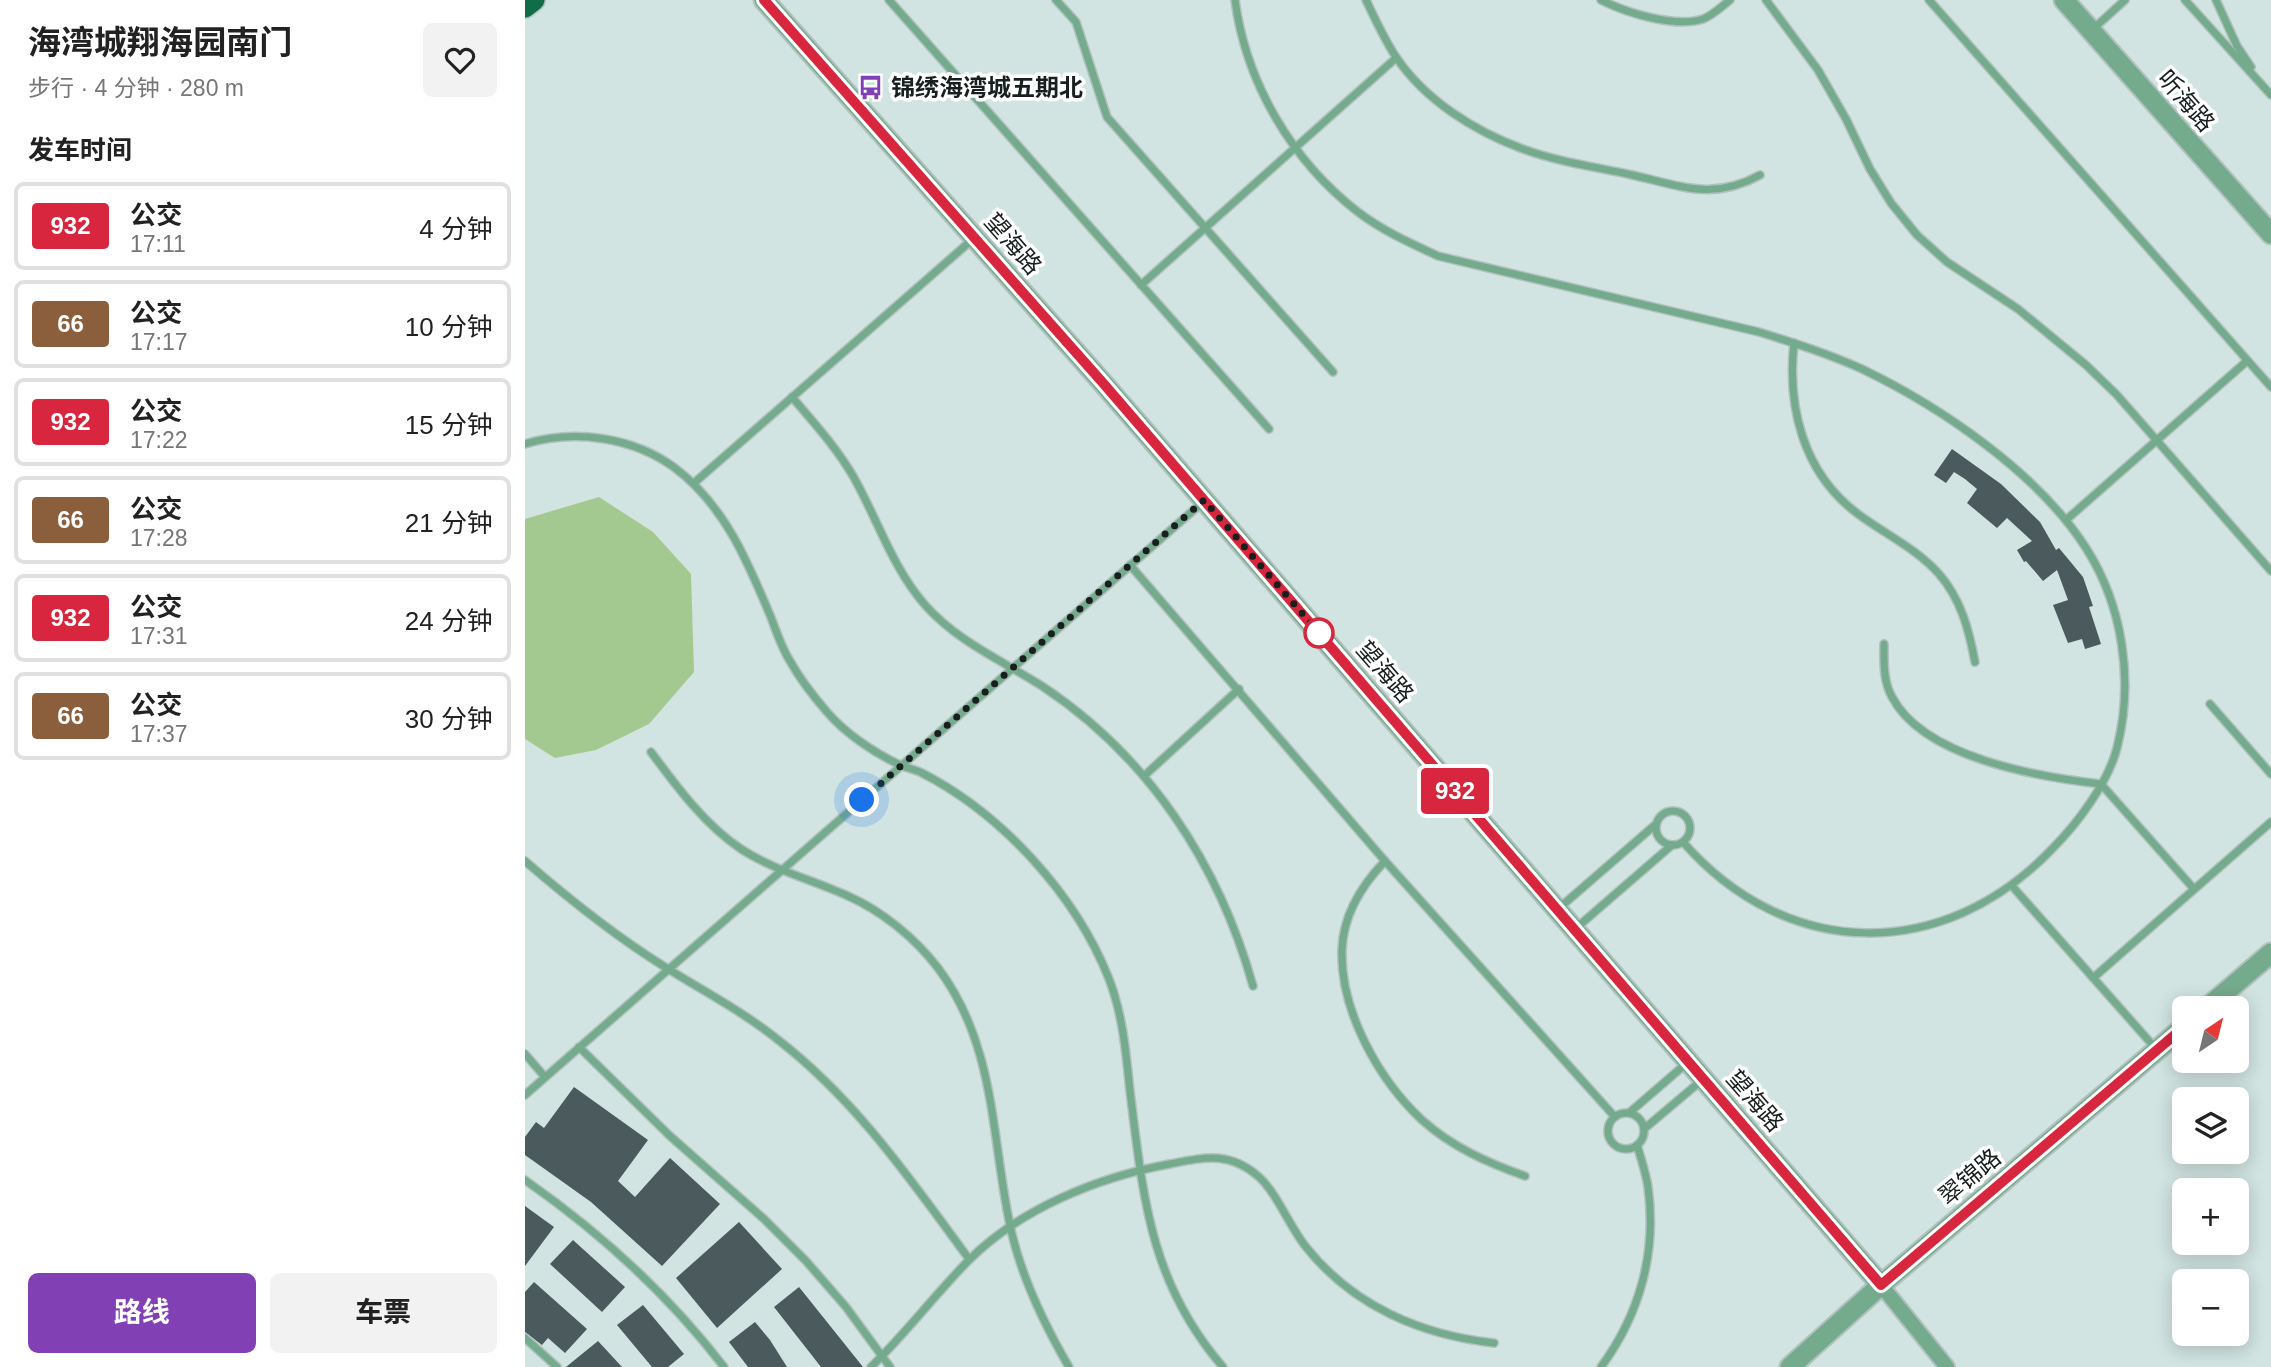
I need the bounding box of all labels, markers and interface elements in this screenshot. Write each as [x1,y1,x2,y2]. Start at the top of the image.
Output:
button: heart [423,23,497,97]
text: 海湾城翔海园南门 [28,24,292,61]
street label: 听海路 [2153,65,2220,137]
bus stop icon: 锦绣海湾城五期北 [857,74,885,102]
place label: 锦绣海湾城五期北 [891,74,1083,101]
text: 步行 · 4 分钟 · 280 m [28,75,244,101]
text: 发车时间 [28,135,132,165]
text: 公交 [130,200,182,230]
street label: 望海路 [980,208,1047,280]
text: 932 [50,212,91,239]
text: 4 分钟 [419,214,493,244]
text: 17:11 [130,231,186,257]
text: 公交 [130,298,182,328]
text: 66 [57,310,84,337]
text: 10 分钟 [405,312,493,342]
text: 17:17 [130,329,188,355]
text: 公交 [130,396,182,426]
text: 932 [50,408,91,435]
text: 15 分钟 [405,410,493,440]
text: 17:22 [130,427,188,453]
text: 公交 [130,494,182,524]
text: 66 [57,506,84,533]
text: 21 分钟 [405,508,493,538]
text: 17:28 [130,525,188,551]
text: 公交 [130,592,182,622]
text: 932 [50,604,91,631]
text: 24 分钟 [405,606,493,636]
unlabelled marker [1304,618,1334,648]
text: 17:31 [130,623,188,649]
street label: 望海路 [1352,636,1419,708]
text: 公交 [130,690,182,720]
text: 66 [57,702,84,729]
text: 30 分钟 [405,704,493,734]
text: 17:37 [130,721,188,747]
line badge: 932 [1415,768,1495,814]
text: 932 [1435,777,1475,804]
your location [844,782,879,817]
north arrow [2172,996,2249,1073]
map controls [2172,996,2249,1346]
street label: 望海路 [1722,1065,1789,1137]
button: layers [2172,1087,2249,1164]
street label: 翠锦路 [1933,1143,2006,1210]
button: + [2172,1178,2249,1255]
button: − [2172,1269,2249,1346]
button: 路线 [28,1273,256,1353]
button: 车票 [270,1273,497,1353]

